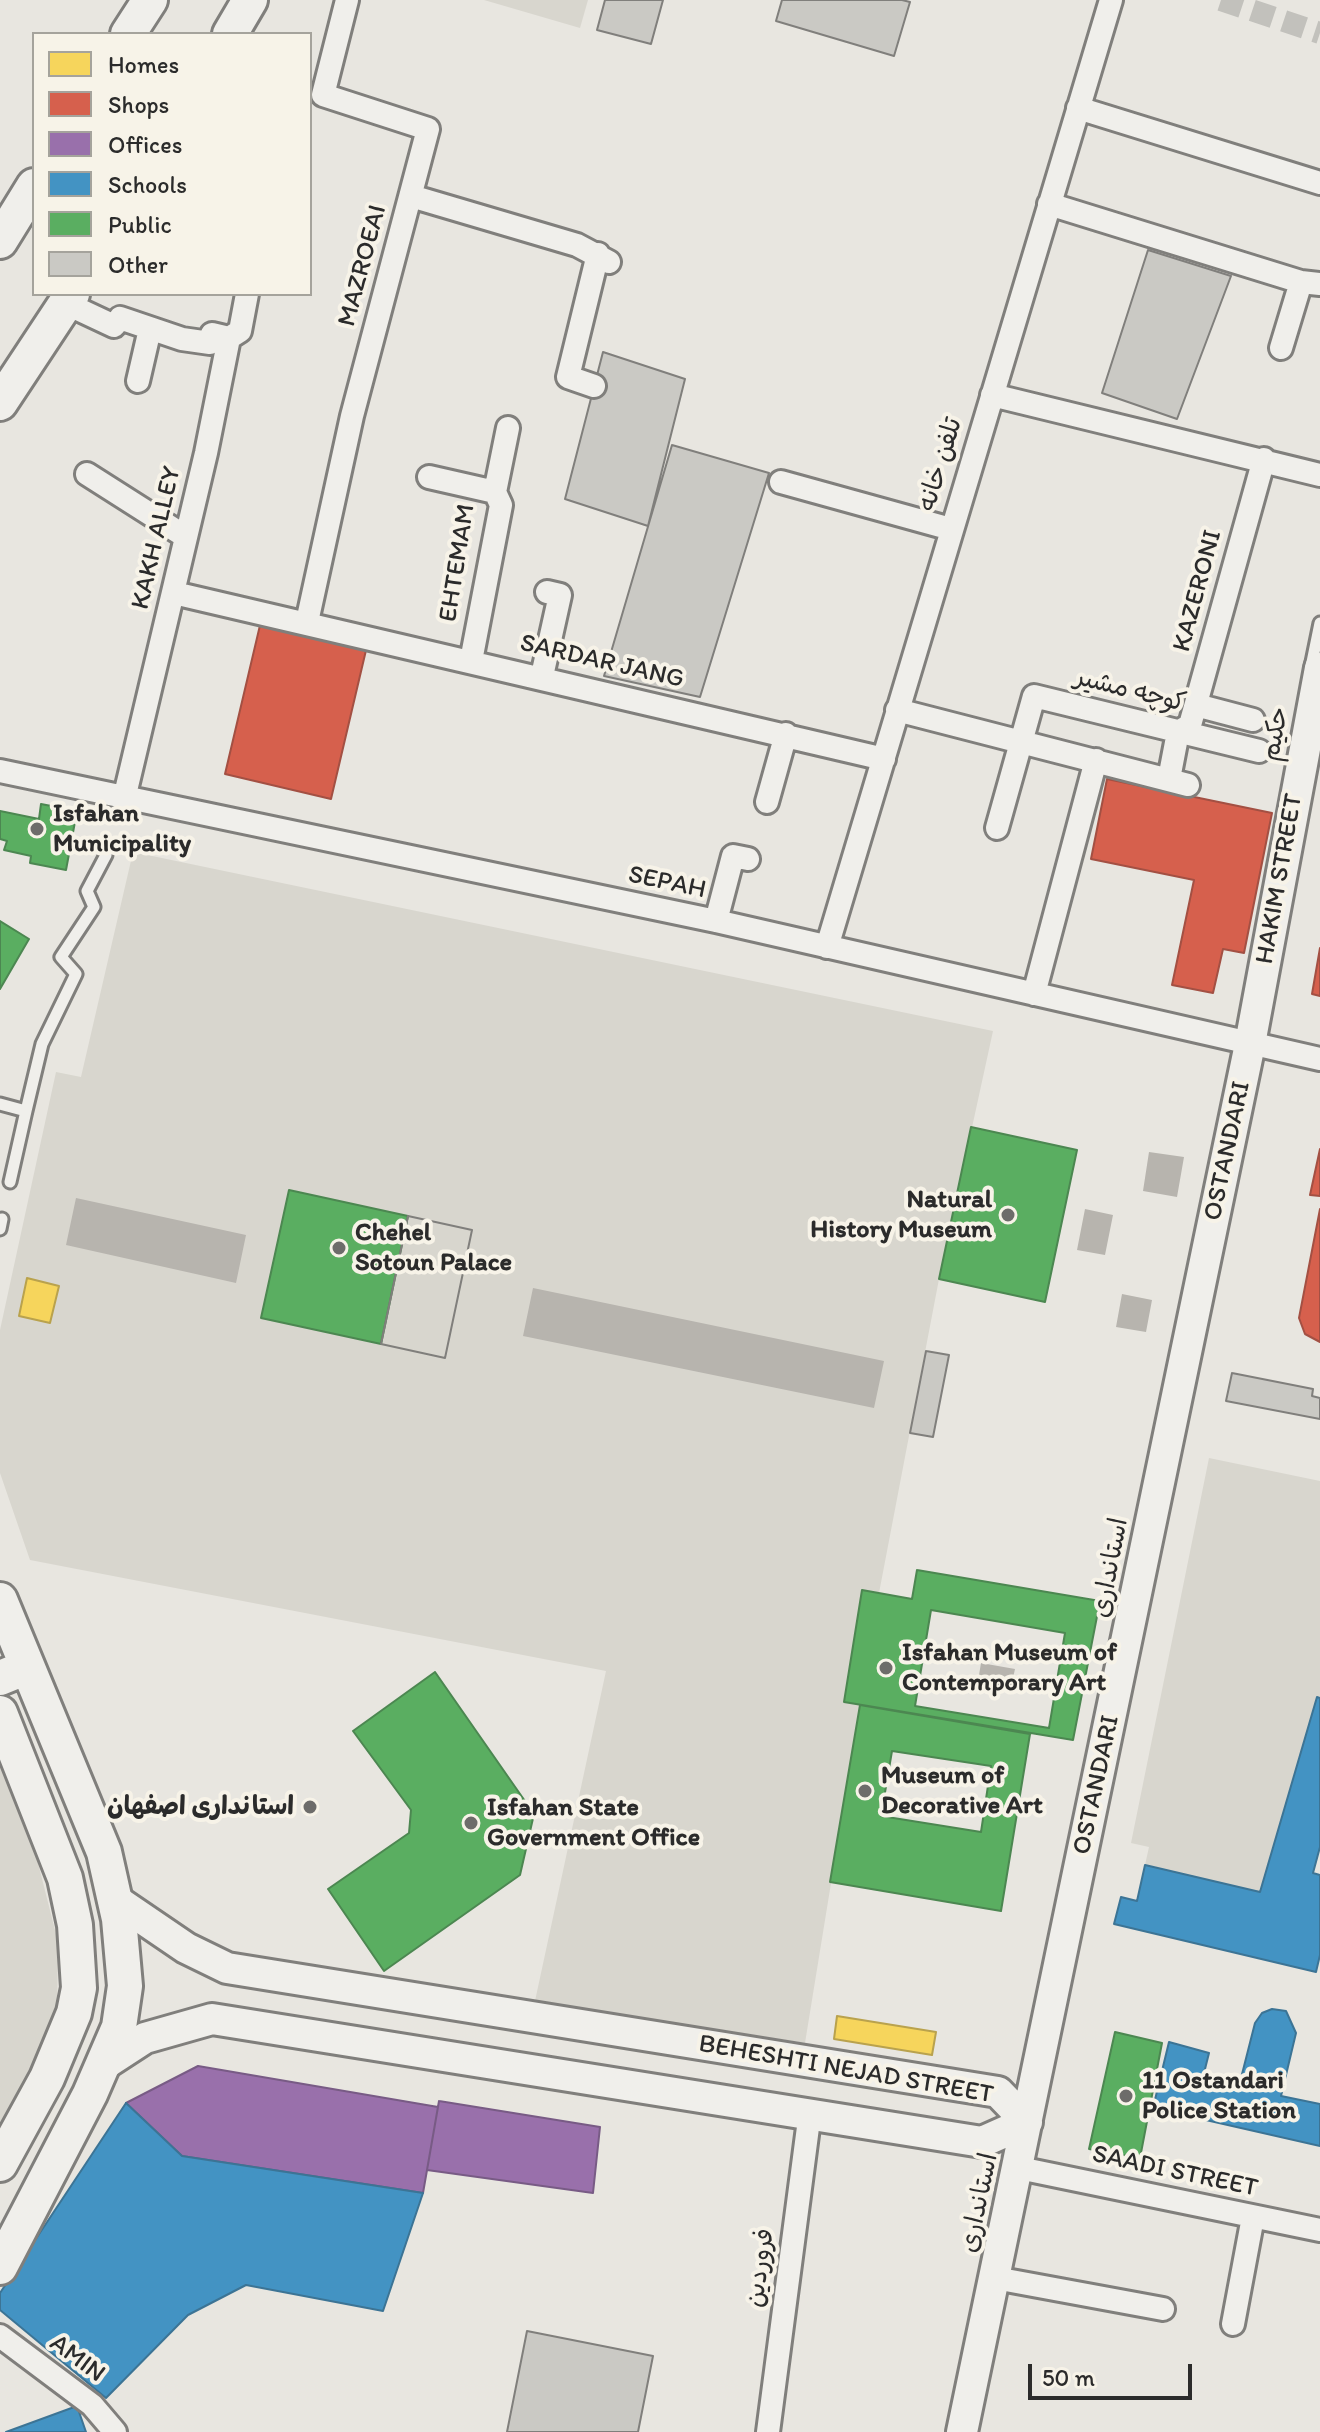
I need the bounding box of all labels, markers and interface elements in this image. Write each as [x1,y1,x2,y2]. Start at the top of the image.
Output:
legend [32,32,312,296]
text: Homes [108,50,179,79]
text: Shops [108,90,169,119]
text: Offices [108,130,182,159]
text: Schools [108,170,187,199]
street label: MAZROEAI [332,202,394,330]
text: Public [108,210,172,239]
text: Other [108,250,168,279]
street label: تلفن خانه [912,414,970,516]
street label: KAKH ALLEY [125,464,189,612]
street label: EHTEMAM [433,502,483,624]
street label: KAZERONI [1167,527,1229,655]
street label: SARDAR JANG [517,628,687,696]
street label: كوچه مشير [1071,662,1189,720]
street label: حکیم [1255,704,1297,764]
street label: HAKIM STREET [1250,791,1310,967]
place label: Isfahan Municipality [53,798,191,860]
marker: Isfahan Municipality [28,820,46,838]
street label: SEPAH [625,860,709,906]
street label: OSTANDARI [1198,1078,1258,1224]
place label: Natural History Museum [810,1184,992,1246]
marker: Natural History Museum [999,1206,1017,1224]
place label: Chehel Sotoun Palace [355,1217,512,1278]
marker: Chehel Sotoun Palace [330,1239,348,1257]
street label: استانداری [1086,1515,1136,1621]
place label: Isfahan Museum of Contemporary Art [902,1637,1117,1698]
marker: Isfahan Museum of Contemporary Art [877,1659,895,1677]
street label: OSTANDARI [1067,1712,1127,1858]
place label: Museum of Decorative Art [881,1760,1043,1822]
marker: Museum of Decorative Art [856,1782,874,1800]
place label: استانداری اصفهان [107,1791,294,1823]
place label: Isfahan State Government Office [487,1792,700,1854]
marker: استانداری اصفهان [301,1798,319,1816]
marker: Isfahan State Government Office [462,1814,480,1832]
street label: BEHESHTI NEJAD STREET [696,2029,996,2111]
place label: 11 Ostandari Police Station [1142,2065,1296,2126]
marker: 11 Ostandari Police Station [1117,2087,1135,2105]
street label: SAADI STREET [1089,2139,1261,2205]
street label: استانداری [954,2150,1006,2256]
street label: فروردین [740,2226,782,2310]
street label: AMIN [43,2328,111,2390]
scale bar [1032,2348,1196,2398]
text: 50 m [1042,2363,1095,2392]

